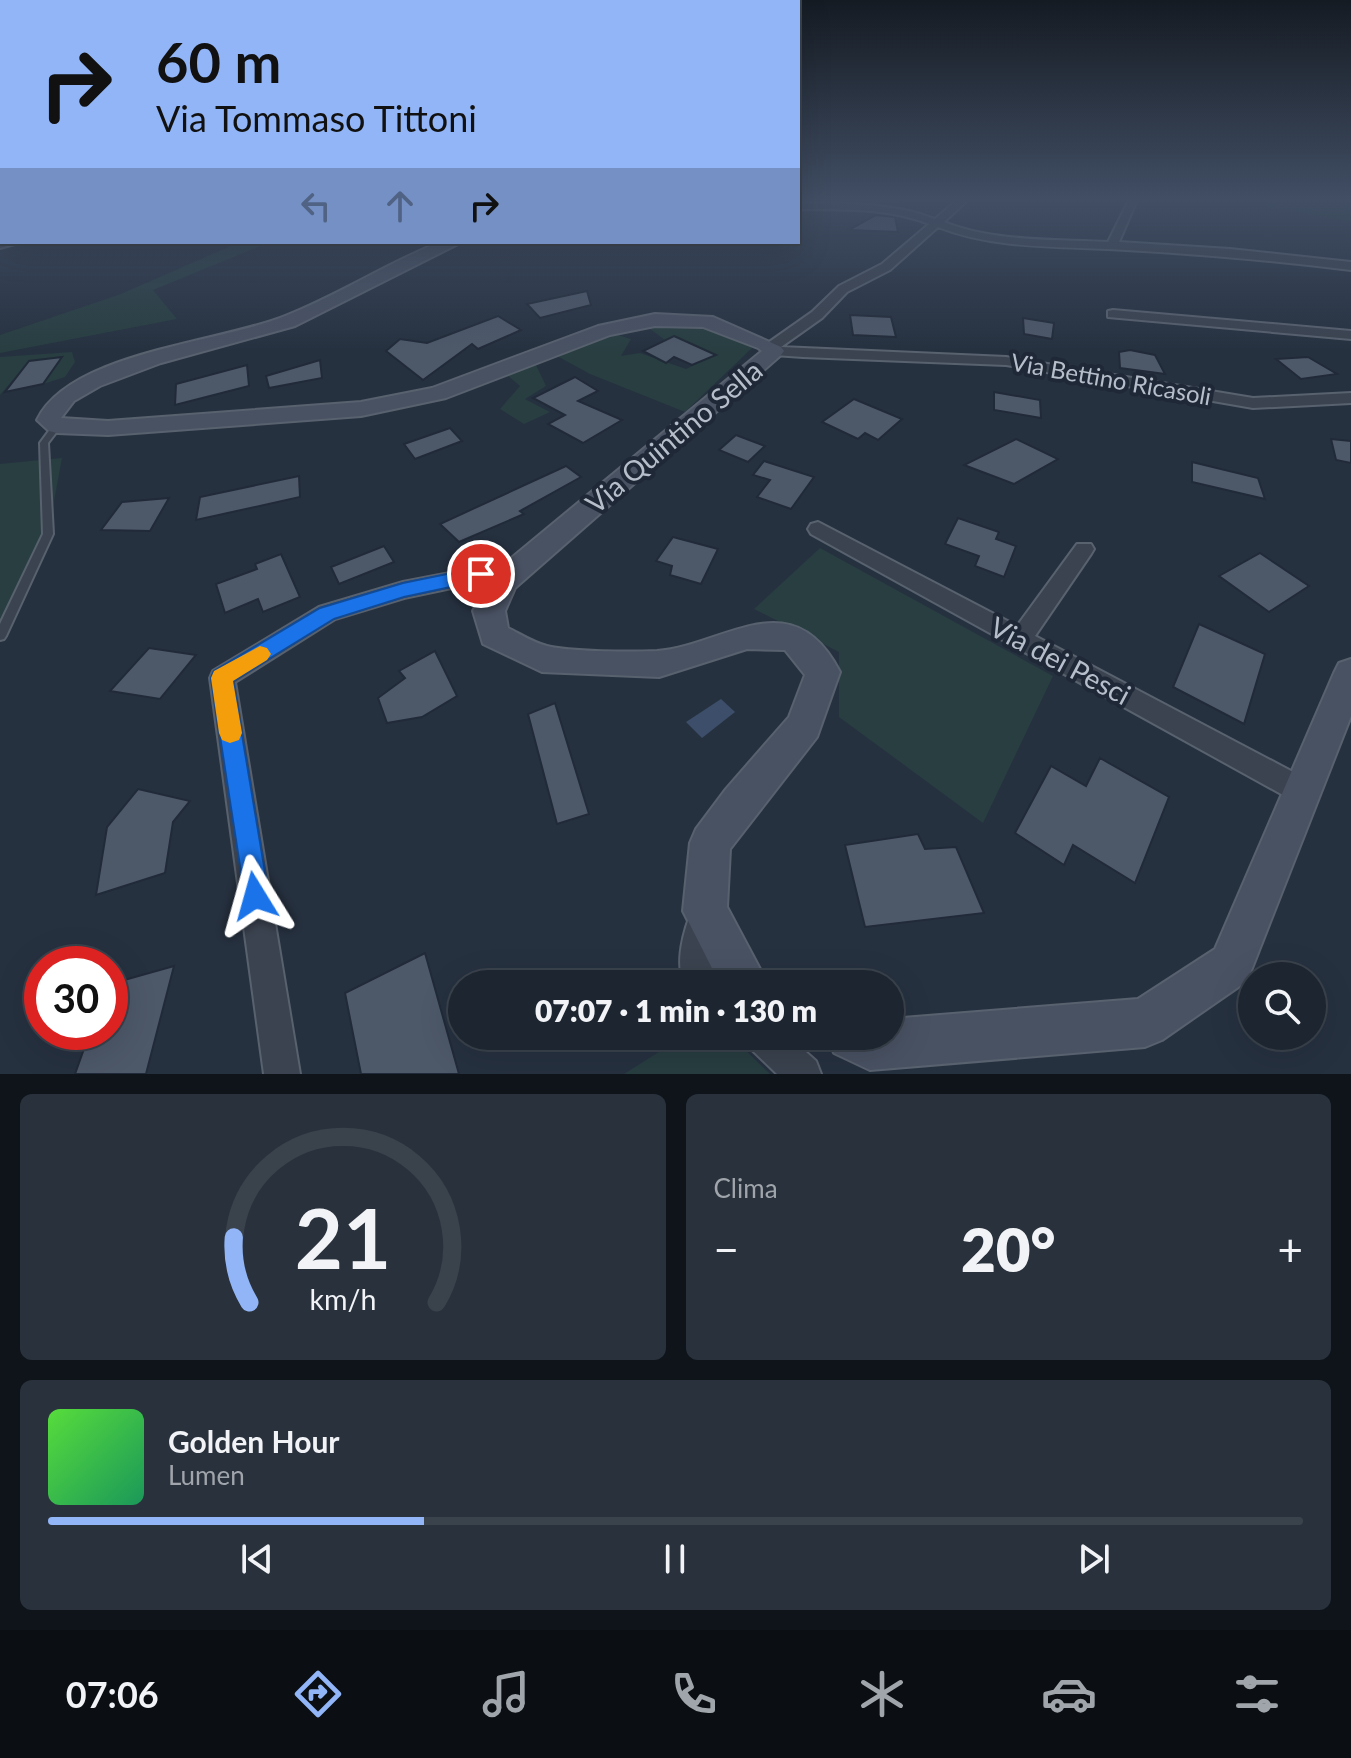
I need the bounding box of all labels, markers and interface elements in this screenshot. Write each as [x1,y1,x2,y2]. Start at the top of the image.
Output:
text: 60 m [156,28,281,95]
icon: right [24,32,128,136]
text: Via Tommaso Tittoni [156,96,477,140]
icon: left [294,184,338,228]
icon: ahead [378,184,422,228]
icon: right [462,184,506,228]
street label: Via Bettino Ricasoli [1009,347,1214,410]
street label: Via Quintino Sella [578,353,768,520]
pin [447,540,515,608]
icon: arrive [459,552,503,596]
street label: Via dei Pesci [984,609,1137,711]
position arrow [213,854,297,938]
speed limit sign: 30 [24,946,128,1050]
map controls [1238,962,1326,1050]
button: search [1238,962,1326,1050]
text: 07:07 · 1 min · 130 m [535,992,817,1028]
text: Clima [714,1172,778,1204]
text: 21 [295,1187,391,1287]
text: 20° [961,1213,1056,1285]
text: − [714,1223,739,1275]
text: + [1277,1223,1303,1275]
text: km/h [309,1282,376,1316]
text: Golden Hour [168,1423,340,1459]
text: Lumen [168,1459,245,1491]
icon: previous [235,1537,279,1581]
icon: pause [653,1537,697,1581]
icon: next [1072,1537,1116,1581]
icon: directions [290,1666,346,1722]
icon: music [478,1666,534,1722]
icon: phone [666,1666,722,1722]
icon: climate [854,1666,910,1722]
icon: car [1041,1666,1097,1722]
icon: filters [1229,1666,1285,1722]
text: 07:06 [66,1672,159,1716]

